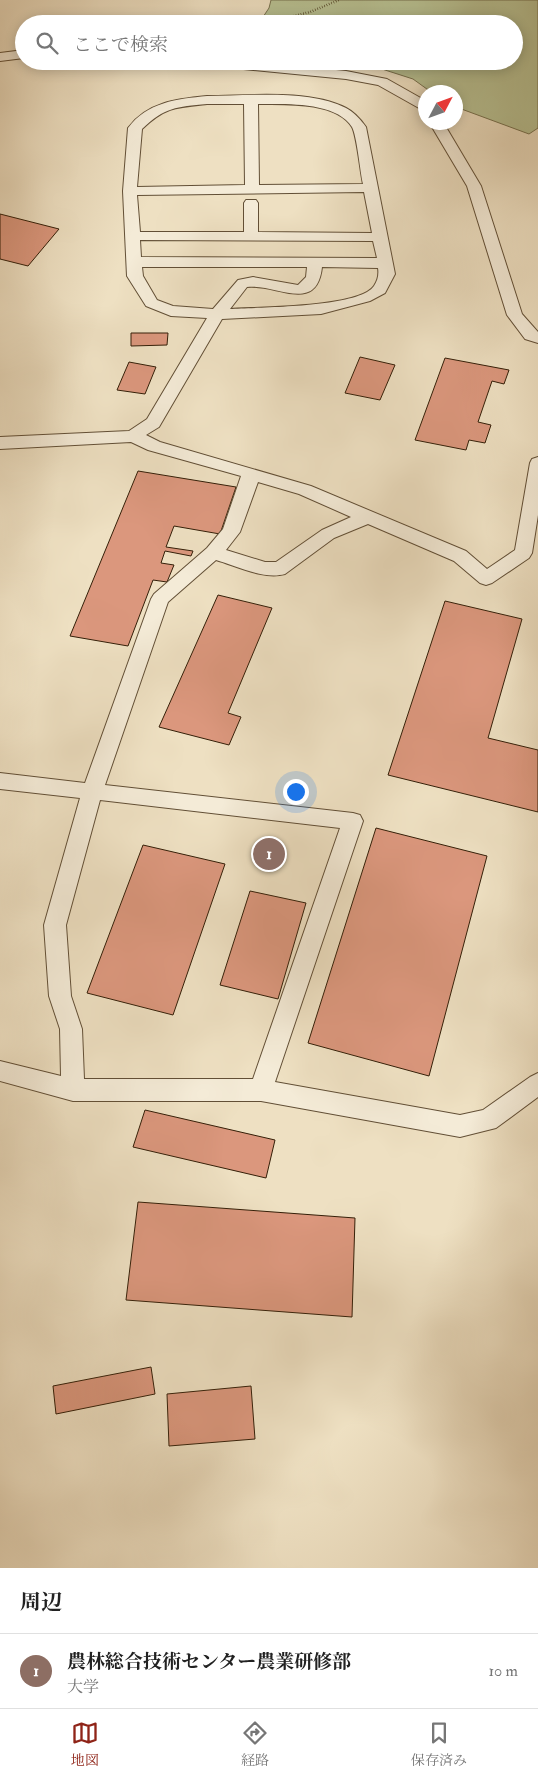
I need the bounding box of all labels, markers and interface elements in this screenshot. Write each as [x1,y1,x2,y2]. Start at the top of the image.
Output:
search box [15,15,523,70]
icon: search [33,29,61,57]
text: ここで検索 [73,33,168,57]
north arrow [418,85,463,130]
your location [283,779,309,805]
pin: 1 [253,835,285,873]
text: 周辺 [20,1589,62,1616]
text: 農林総合技術センター農業研修部 [67,1650,351,1674]
text: 1 [33,1661,39,1681]
text: 10 m [488,1661,518,1681]
text: 大学 [67,1677,99,1697]
tab: 地図 [71,1719,99,1769]
tab: 経路 [241,1719,269,1769]
tab: 保存済み [411,1719,467,1769]

